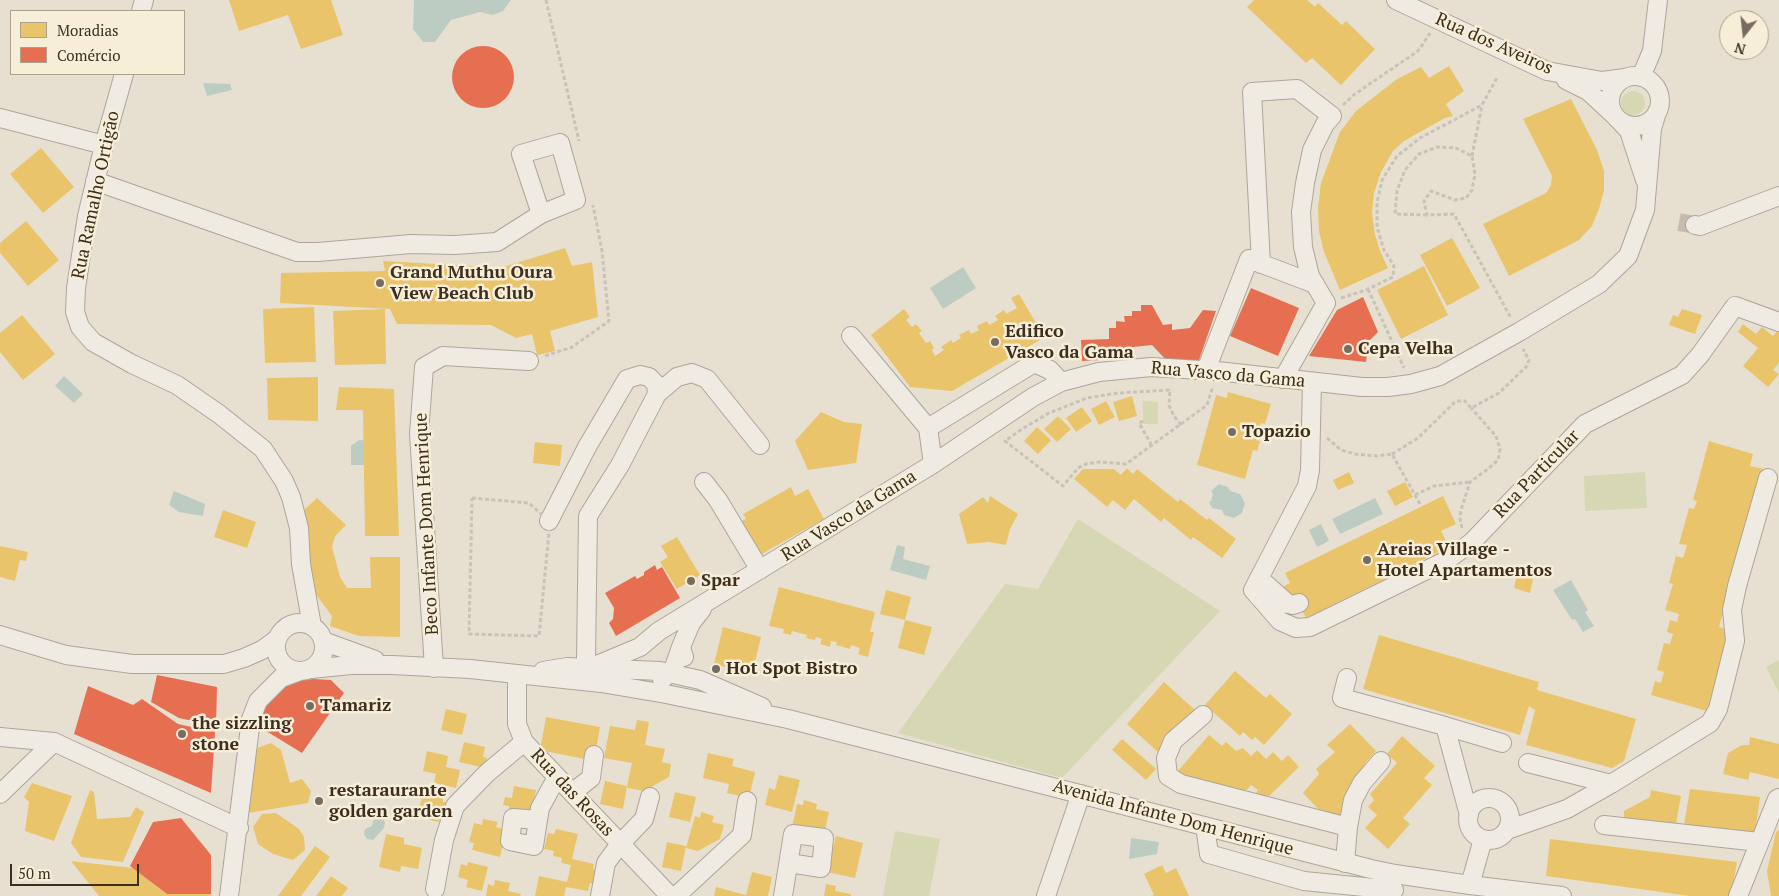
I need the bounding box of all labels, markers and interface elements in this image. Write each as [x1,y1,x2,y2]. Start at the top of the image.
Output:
street label: Rua dos Aveiros [1432,8,1556,80]
legend [10,10,185,75]
north arrow [1719,10,1769,60]
text: Moradias [57,20,119,40]
text: N [1732,38,1748,60]
text: Comércio [57,45,121,65]
street label: Rua Ramalho Ortigão [68,109,124,281]
place label: Grand Muthu Oura View Beach Club [390,262,553,304]
marker: Grand Muthu Oura View Beach Club [374,277,386,289]
place label: Edifico Vasco da Gama [1005,321,1134,364]
marker: Edifico Vasco da Gama [989,336,1001,348]
place label: Cepa Velha [1358,338,1453,360]
marker: Cepa Velha [1342,343,1354,355]
street label: Rua Vasco da Gama [1150,357,1306,393]
street label: Beco Infante Dom Henrique [410,412,444,636]
place label: Topazio [1242,421,1311,443]
street label: Rua Particular [1490,425,1584,523]
marker: Topazio [1226,426,1238,438]
street label: Rua Vasco da Gama [778,466,920,566]
place label: Areias Village - Hotel Apartamentos [1377,539,1552,582]
marker: Areias Village - Hotel Apartamentos [1361,554,1373,566]
place label: Spar [701,570,740,592]
marker: Spar [685,575,697,587]
place label: Hot Spot Bistro [726,658,858,680]
marker: Hot Spot Bistro [710,663,722,675]
place label: Tamariz [320,695,391,717]
marker: Tamariz [304,700,316,712]
place label: the sizzling stone [192,713,291,756]
marker: the sizzling stone [176,728,188,740]
street label: Rua das Rosas [526,745,618,841]
street label: Avenida Infante Dom Henrique [1050,775,1296,861]
place label: restaraurante golden garden [329,780,453,822]
marker: restaraurante golden garden [313,795,325,807]
scale bar [12,854,141,886]
text: 50 m [18,863,51,883]

